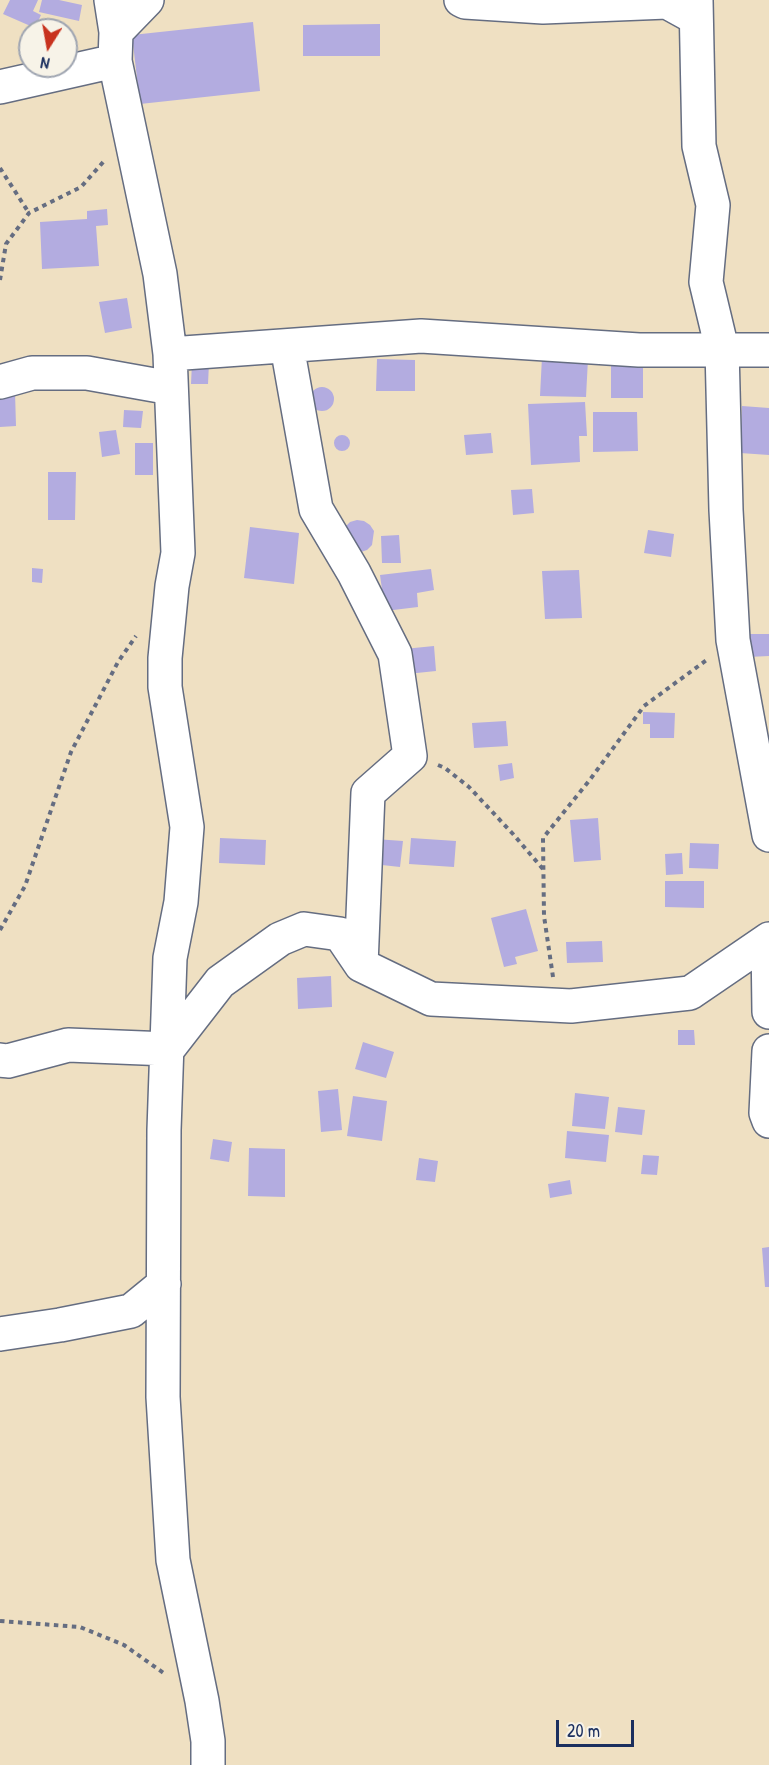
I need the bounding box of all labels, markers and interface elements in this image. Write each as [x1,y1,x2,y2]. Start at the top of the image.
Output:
north arrow [18,18,78,78]
text: N [39,52,51,75]
scale bar [559,1708,637,1746]
text: 20 m [567,1718,600,1743]

